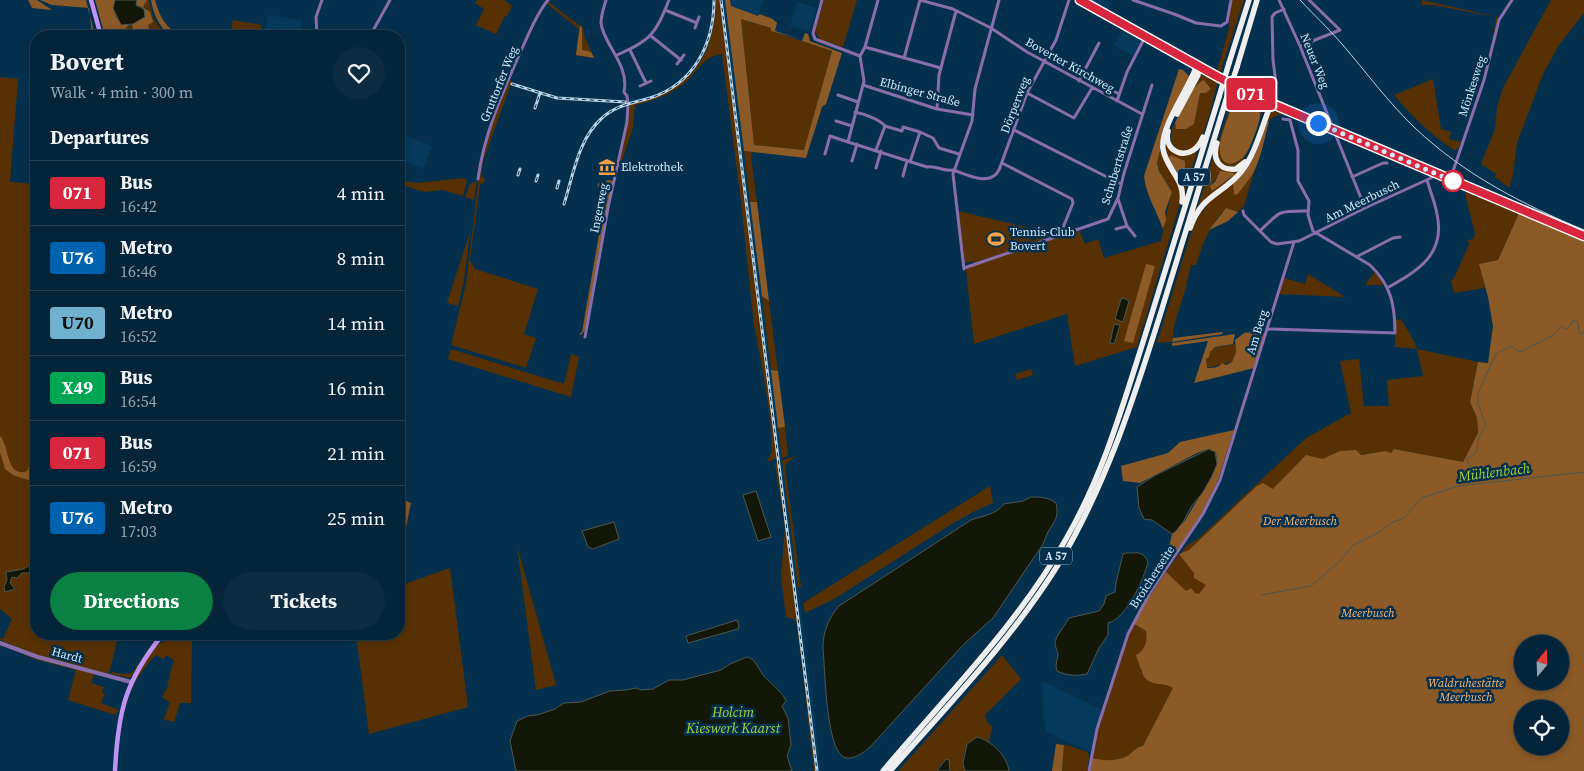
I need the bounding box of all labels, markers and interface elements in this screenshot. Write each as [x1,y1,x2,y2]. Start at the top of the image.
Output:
street label: Neuer Weg [1297,31,1333,91]
street label: Boverter Kirchweg [1023,34,1117,96]
street label: Gruttorfer Weg [476,44,522,124]
text: Bovert [50,45,124,78]
button: heart [333,47,385,99]
street label: Mönkesweg [1455,53,1489,119]
street label: Elbinger Straße [878,74,962,110]
street label: Dörperweg [997,74,1033,136]
line badge: 071 [1222,78,1280,110]
text: Walk · 4 min · 300 m [50,81,193,103]
text: 071 [1236,81,1266,106]
your location [1306,111,1331,136]
text: Departures [50,124,149,150]
street label: Schubertstraße [1097,124,1137,206]
museum icon: Elektrothek [597,157,617,177]
place label: Elektrothek [621,159,684,175]
road number: A 57 [1178,168,1210,186]
text: Bus [120,169,152,195]
unlabelled marker [1442,170,1464,192]
street label: Am Meerbusch [1322,176,1402,226]
text: 071 [63,180,92,205]
text: 4 min [337,180,385,206]
street label: Ingerweg [586,182,612,234]
text: 16:42 [120,195,157,217]
place label: Tennis-Club Bovert [1010,224,1075,254]
sports icon: Tennis-Club Bovert [986,229,1006,249]
text: Metro [120,234,172,260]
text: U76 [61,245,94,270]
text: 8 min [337,245,385,271]
text: 16:46 [120,260,157,282]
text: Metro [120,299,172,325]
street label: Am Berg [1243,307,1271,357]
text: U70 [61,310,94,335]
text: 14 min [327,310,385,336]
text: 16:52 [120,325,157,347]
text: Bus [120,364,152,390]
text: X49 [62,375,93,400]
text: 16 min [327,375,385,401]
text: 16:54 [120,390,157,412]
text: Bus [120,429,152,455]
text: 071 [63,440,92,465]
text: 21 min [327,440,385,466]
text: 16:59 [120,455,157,477]
water label: Mühlenbach [1456,458,1532,486]
text: Metro [120,494,172,520]
text: U76 [61,505,94,530]
text: 25 min [327,505,385,531]
park label: Der Meerbusch [1262,513,1338,529]
text: 17:03 [120,520,157,542]
street label: Broicherseite [1126,543,1178,611]
road number: A 57 [1040,548,1072,564]
button: Directions [50,572,213,630]
button: Tickets [223,572,385,630]
park label: Meerbusch [1340,605,1395,621]
north arrow [1514,635,1569,690]
map controls [1514,635,1569,755]
street label: Hardt [50,643,84,667]
park label: Waldruhestätte Meerbusch [1428,675,1504,705]
button: locate [1514,700,1569,755]
water label: Holcim Kieswerk Kaarst [685,702,781,738]

